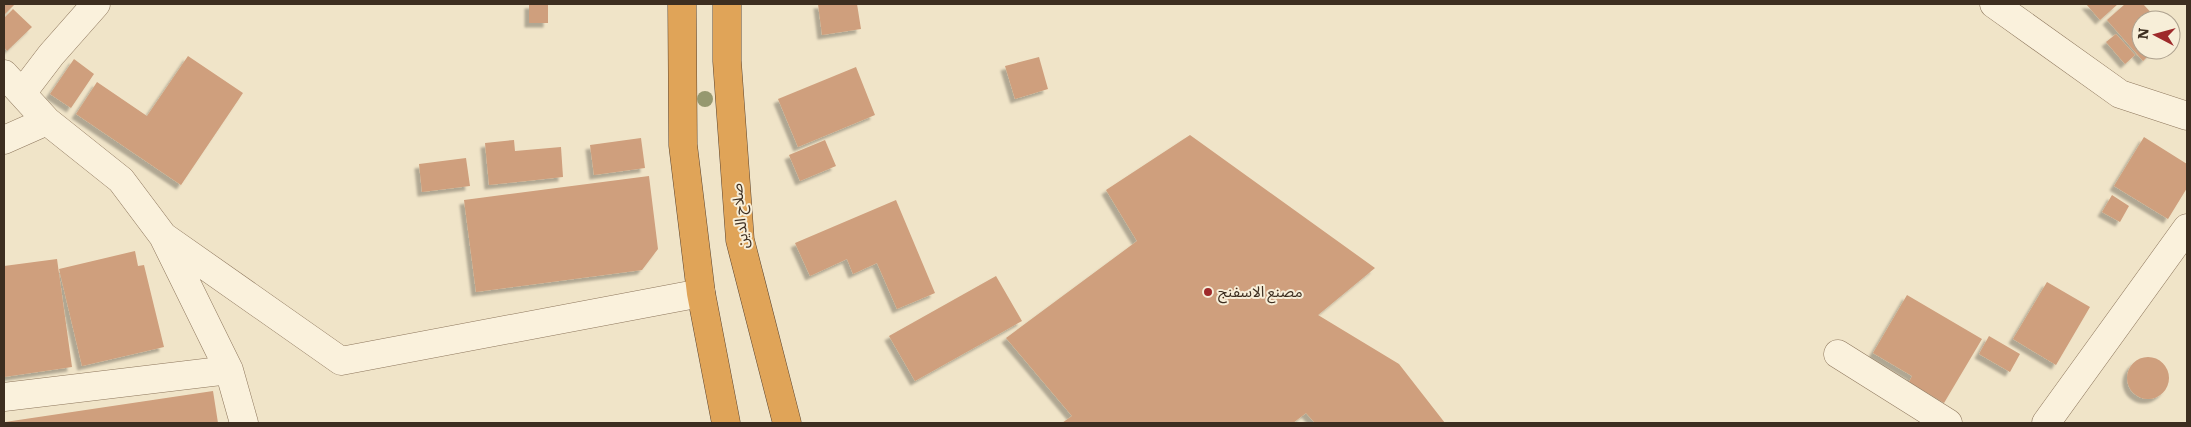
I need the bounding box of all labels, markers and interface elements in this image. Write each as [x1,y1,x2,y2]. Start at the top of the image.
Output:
north arrow [2131,10,2181,60]
text: N [2132,26,2153,40]
street label: صلاح الدين [724,182,755,250]
place label: مصنع الاسفنج [1218,279,1303,304]
marker: مصنع الاسفنج [1202,286,1214,298]

